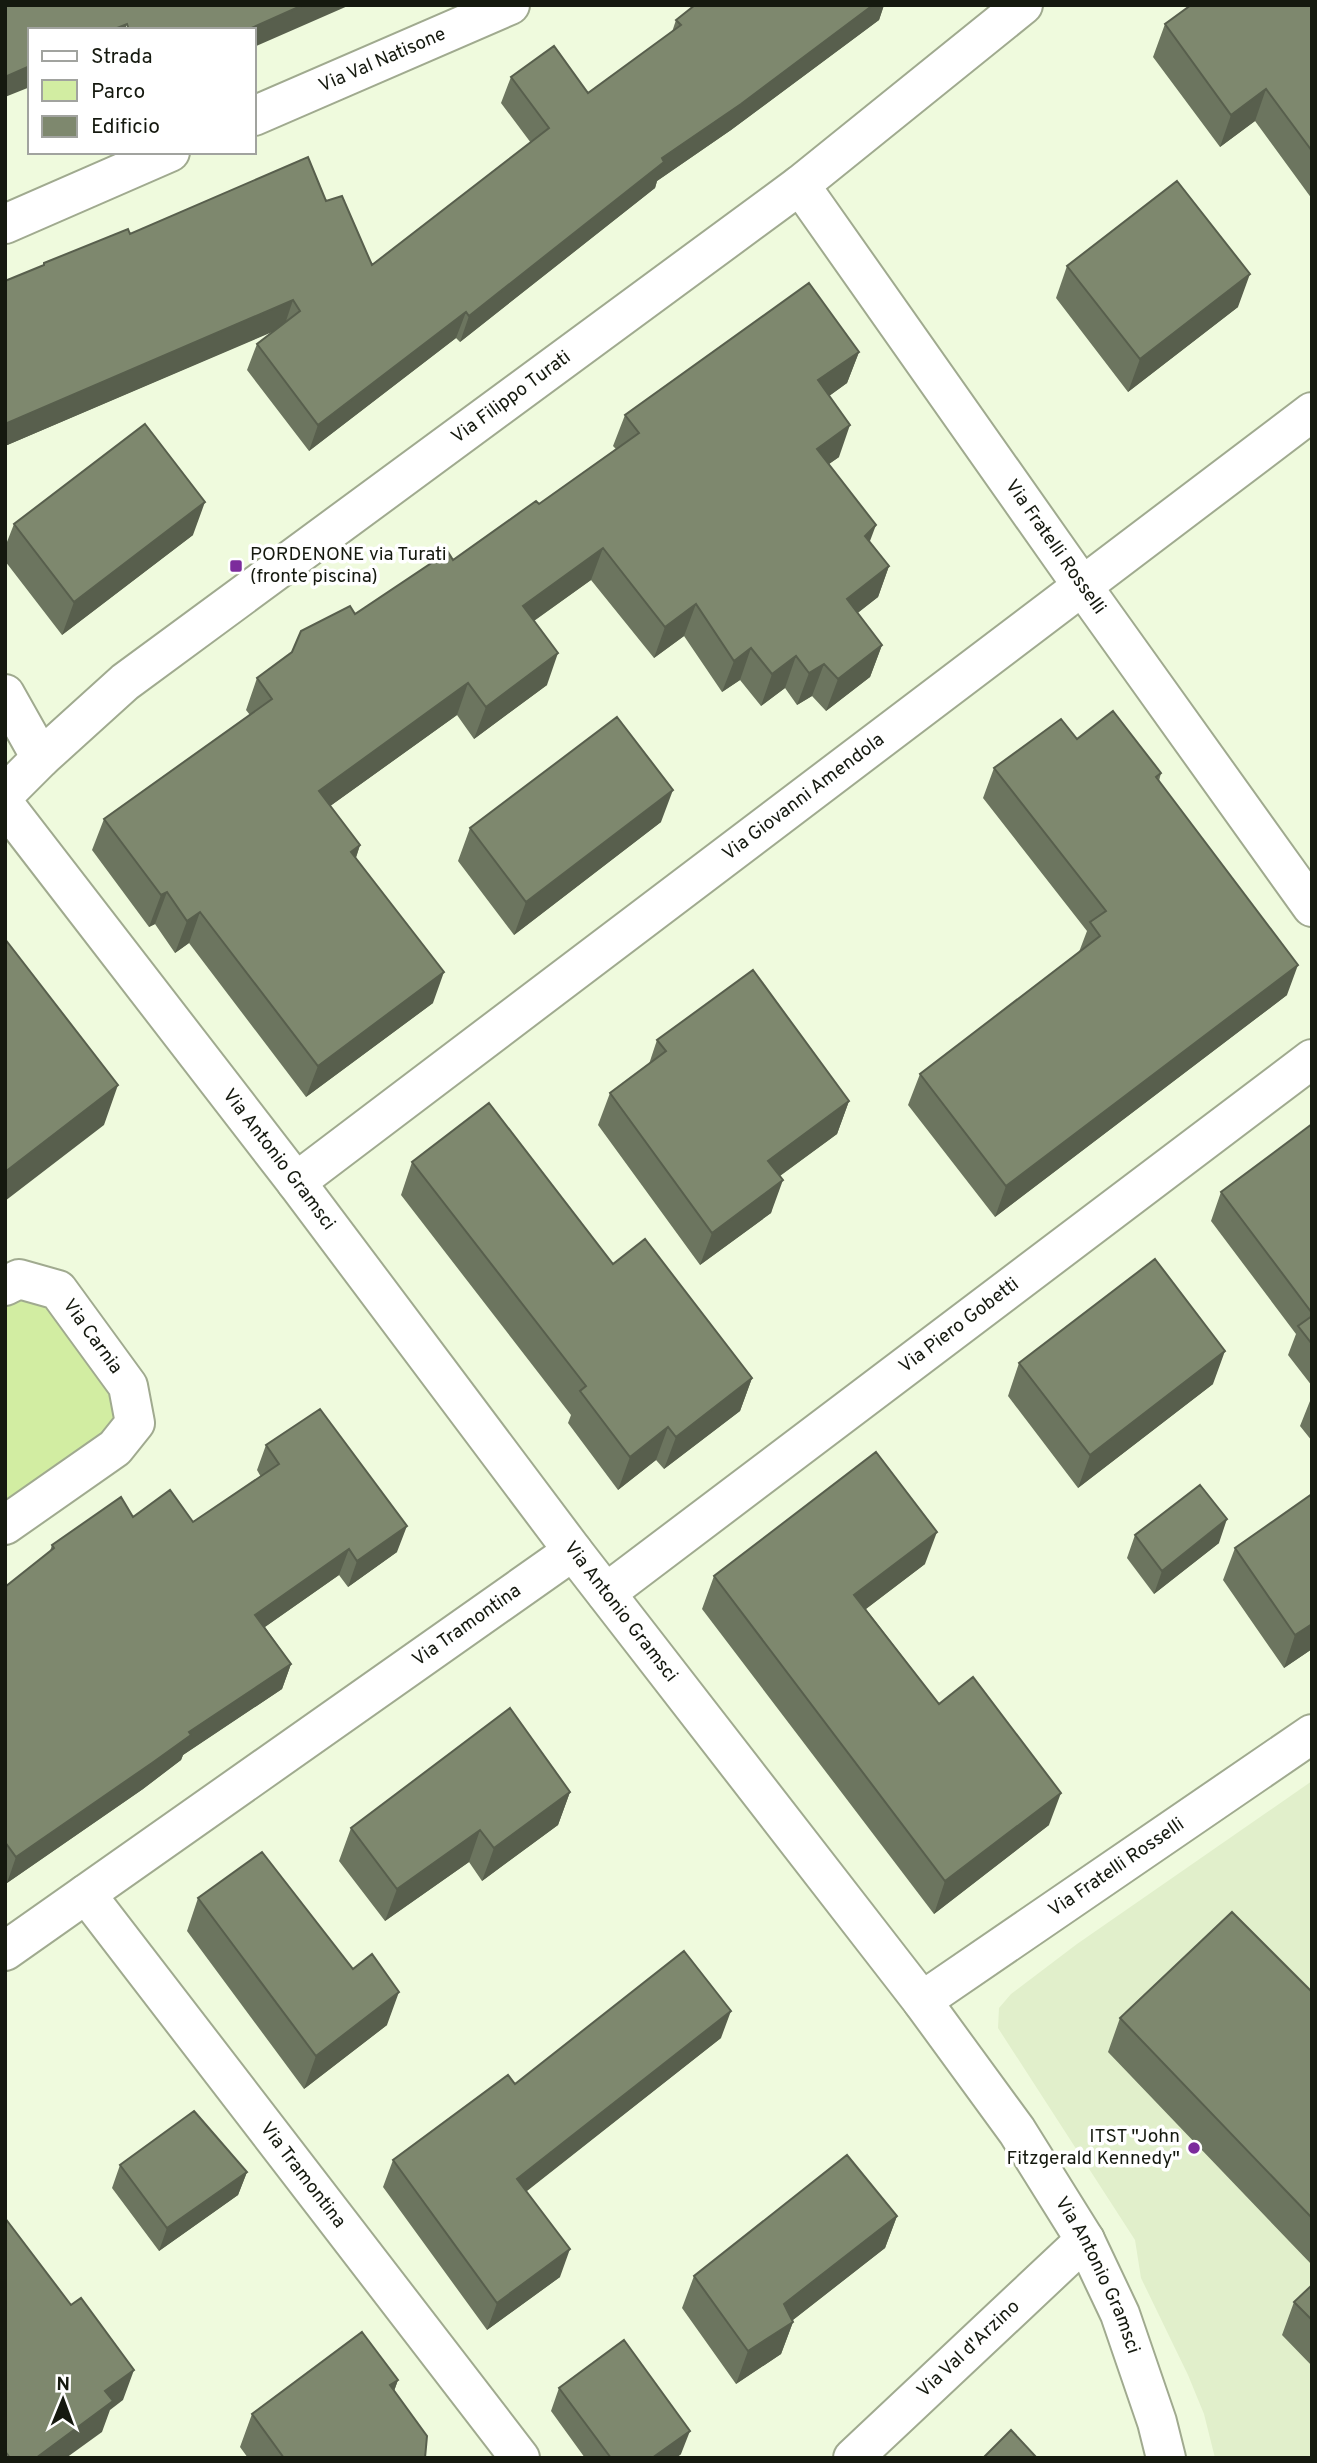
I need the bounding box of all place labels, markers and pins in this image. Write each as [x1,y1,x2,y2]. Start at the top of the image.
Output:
place label: PORDENONE via Turati (fronte piscina) [250,543,447,589]
marker: PORDENONE via Turati (fronte piscina) [228,558,244,574]
place label: ITST "John Fitzgerald Kennedy" [1007,2125,1180,2171]
marker: ITST "John Fitzgerald Kennedy" [1186,2140,1202,2156]

